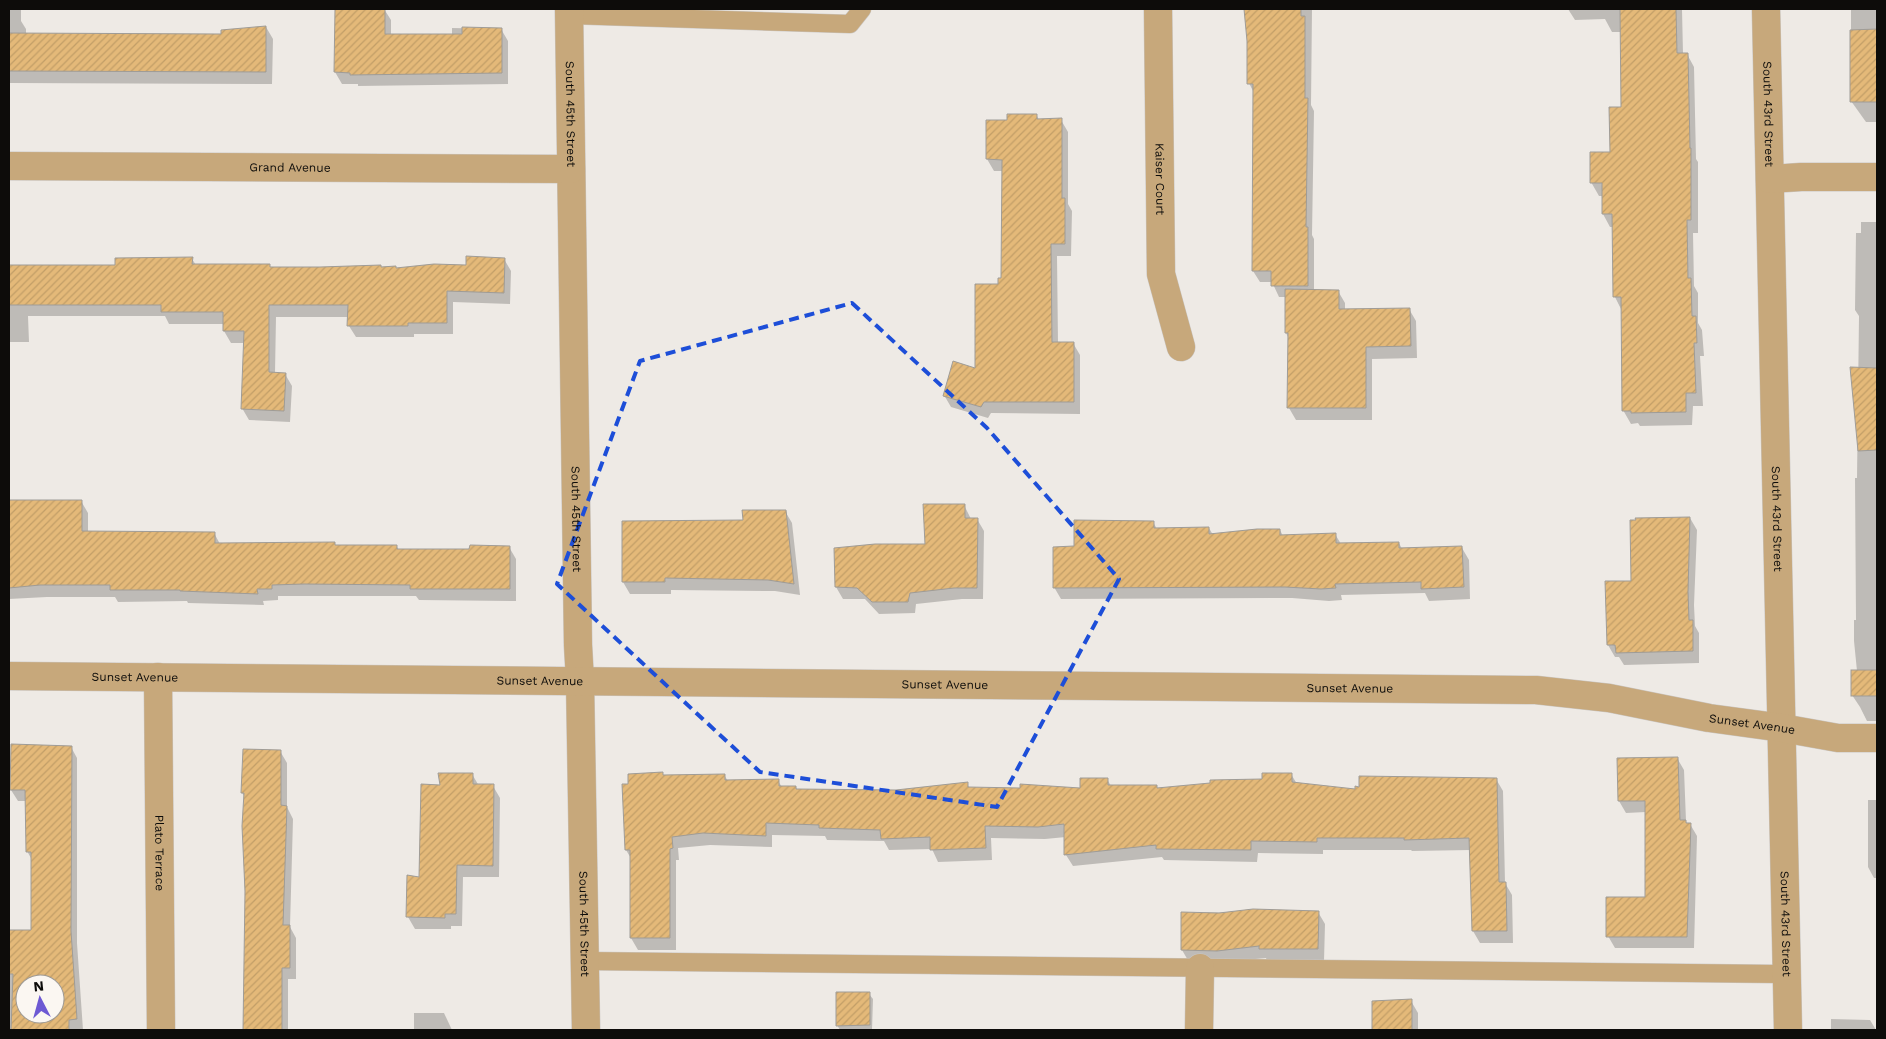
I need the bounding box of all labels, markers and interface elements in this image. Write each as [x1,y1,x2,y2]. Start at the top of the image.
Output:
street label: South 45th Street [563,61,578,167]
street label: South 43rd Street [1760,61,1776,167]
street label: Kaiser Court [1153,143,1167,215]
street label: Grand Avenue [249,160,331,175]
street label: South 45th Street [568,466,584,572]
street label: South 43rd Street [1769,466,1785,572]
street label: Sunset Avenue [92,670,178,685]
street label: Sunset Avenue [497,673,583,688]
street label: Sunset Avenue [902,677,988,692]
street label: Sunset Avenue [1307,681,1393,696]
street label: Sunset Avenue [1708,711,1796,737]
street label: Plato Terrace [152,815,167,891]
street label: South 45th Street [576,871,592,977]
street label: South 43rd Street [1778,871,1794,977]
north arrow [15,974,65,1024]
text: N [33,978,45,995]

